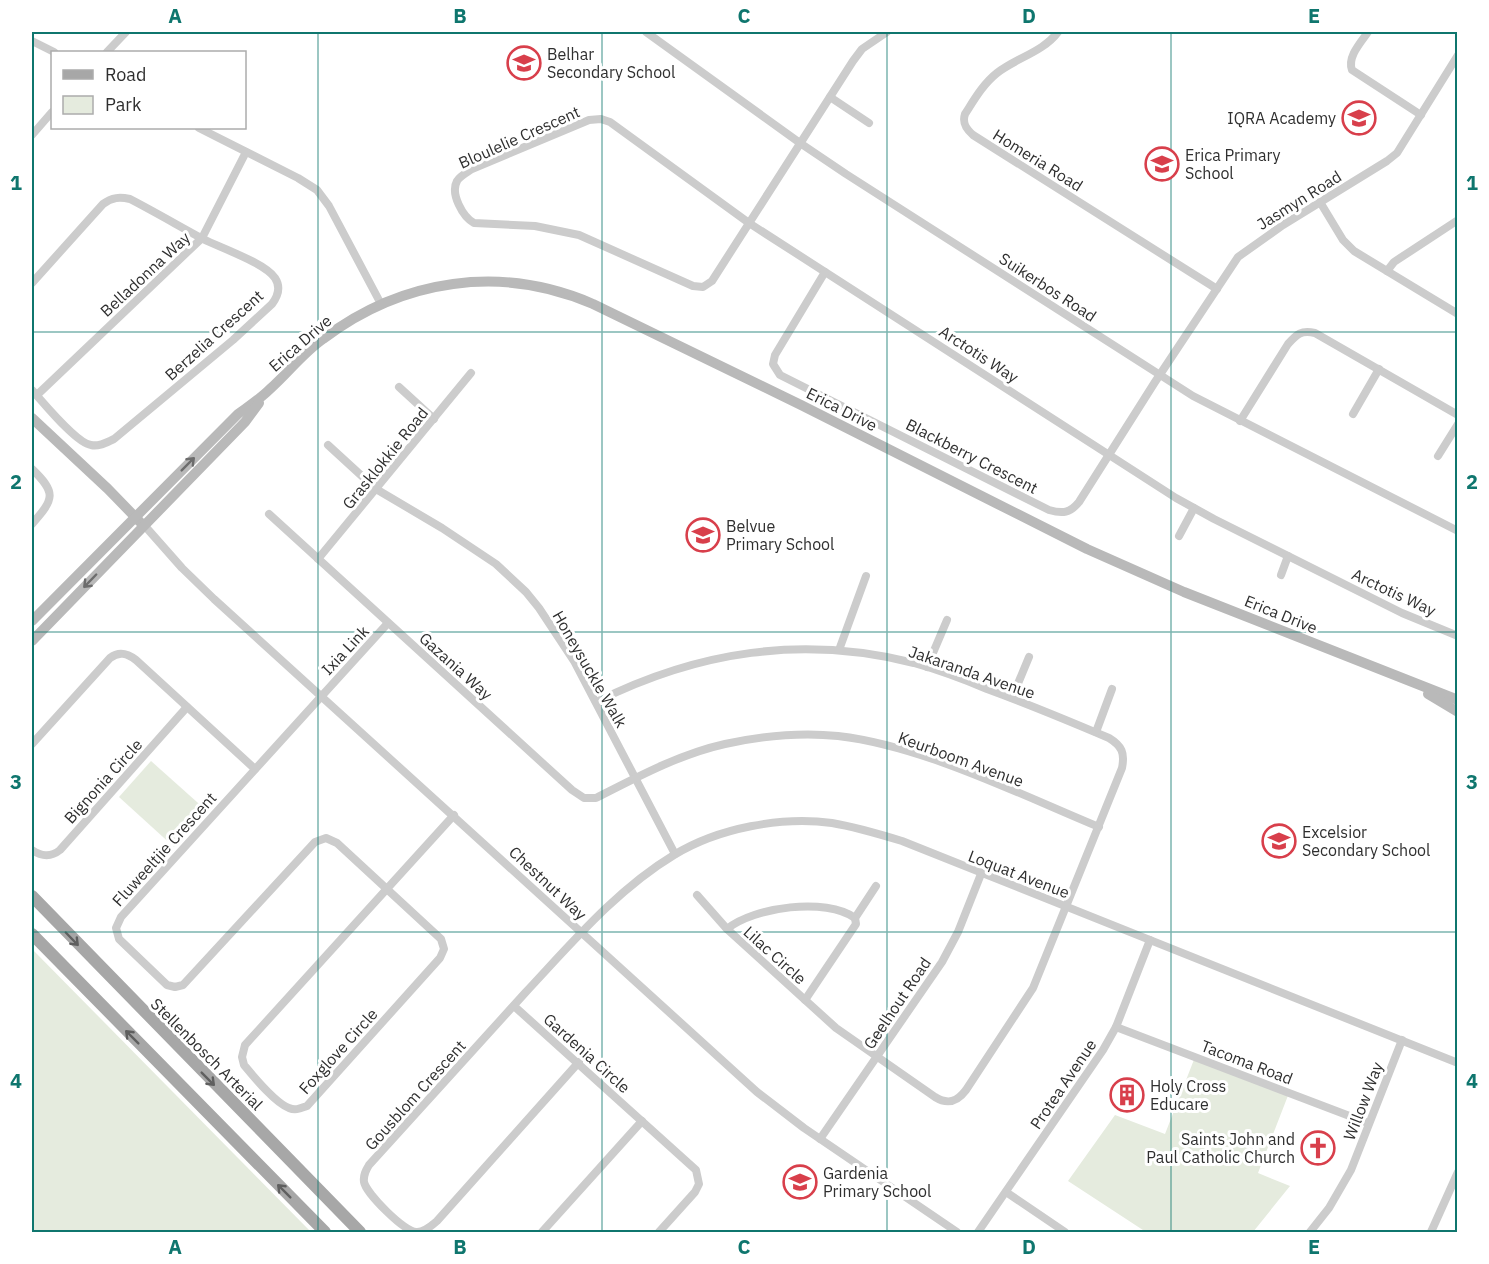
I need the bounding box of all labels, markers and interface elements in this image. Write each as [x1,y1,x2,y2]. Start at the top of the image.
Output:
text: A [168,2,182,29]
text: B [453,2,467,29]
text: C [737,2,751,29]
text: D [1022,2,1036,29]
text: E [1308,2,1320,29]
place label: Belhar Secondary School [547,44,675,82]
school or university icon: Belhar Secondary School [506,45,542,81]
legend [51,51,246,129]
text: Road [105,63,146,86]
text: Park [105,93,142,116]
school or university icon: IQRA Academy [1341,100,1377,136]
street label: Bloulelie Crescent [455,101,583,173]
place label: IQRA Academy [1227,108,1336,128]
street label: Homeria Road [989,124,1087,196]
place label: Erica Primary School [1185,145,1281,183]
school or university icon: Erica Primary School [1144,146,1180,182]
street label: Jasmyn Road [1253,166,1345,234]
text: 1 [10,169,22,196]
text: 1 [1466,169,1478,196]
street label: Belladonna Way [96,227,194,321]
street label: Suikerbos Road [996,248,1100,326]
street label: Berzelia Crescent [161,286,267,384]
street label: Erica Drive [264,310,336,376]
street label: Arctotis Way [936,321,1022,387]
street label: Erica Drive [803,383,881,435]
street label: Grasklokkie Road [338,403,432,513]
street label: Blackberry Crescent [903,414,1041,498]
one-way arrow [181,457,196,472]
text: 2 [10,468,22,495]
text: 2 [1466,468,1478,495]
place label: Belvue Primary School [726,516,834,554]
school or university icon: Belvue Primary School [685,517,721,553]
street label: Arctotis Way [1349,564,1439,620]
one-way arrow [83,574,97,589]
street label: Erica Drive [1242,590,1320,638]
street label: Honeysuckle Walk [548,607,632,732]
street label: Ixia Link [317,621,373,679]
street label: Gazania Way [415,628,497,704]
street label: Jakaranda Avenue [906,641,1038,703]
street label: Keurboom Avenue [896,727,1027,791]
street label: Bignonia Circle [60,734,146,828]
text: 3 [10,768,22,795]
text: 3 [1466,768,1478,795]
street label: Fluweeltjie Crescent [108,788,220,910]
place label: Excelsior Secondary School [1302,822,1430,860]
school or university icon: Excelsior Secondary School [1261,823,1297,859]
street label: Chestnut Way [505,842,591,924]
street label: Loquat Avenue [966,846,1073,903]
street label: Lilac Circle [739,922,811,989]
one-way arrow [65,931,79,946]
street label: Geelhout Road [859,953,935,1053]
street label: Stellenbosch Arterial [147,994,267,1114]
street label: Foxglove Circle [294,1004,382,1098]
street label: Gardenia Circle [539,1009,635,1097]
one-way arrow [125,1030,140,1045]
street label: Protea Avenue [1026,1035,1101,1133]
street label: Tacoma Road [1198,1035,1296,1089]
street label: Gousblom Crescent [360,1036,470,1154]
street label: Willow Way [1339,1059,1387,1143]
text: 4 [10,1067,22,1094]
text: 4 [1466,1067,1478,1094]
one-way arrow [201,1071,215,1086]
place label: Holy Cross Educare [1150,1076,1226,1114]
building icon: Holy Cross Educare [1109,1077,1145,1113]
place label: Saints John and Paul Catholic Church [1146,1129,1295,1167]
church icon: Saints John and Paul Catholic Church [1300,1130,1336,1166]
place label: Gardenia Primary School [823,1163,931,1201]
school or university icon: Gardenia Primary School [782,1164,818,1200]
one-way arrow [277,1183,292,1198]
text: A [168,1233,182,1260]
text: B [453,1233,467,1260]
text: C [737,1233,751,1260]
text: D [1022,1233,1036,1260]
text: E [1308,1233,1320,1260]

